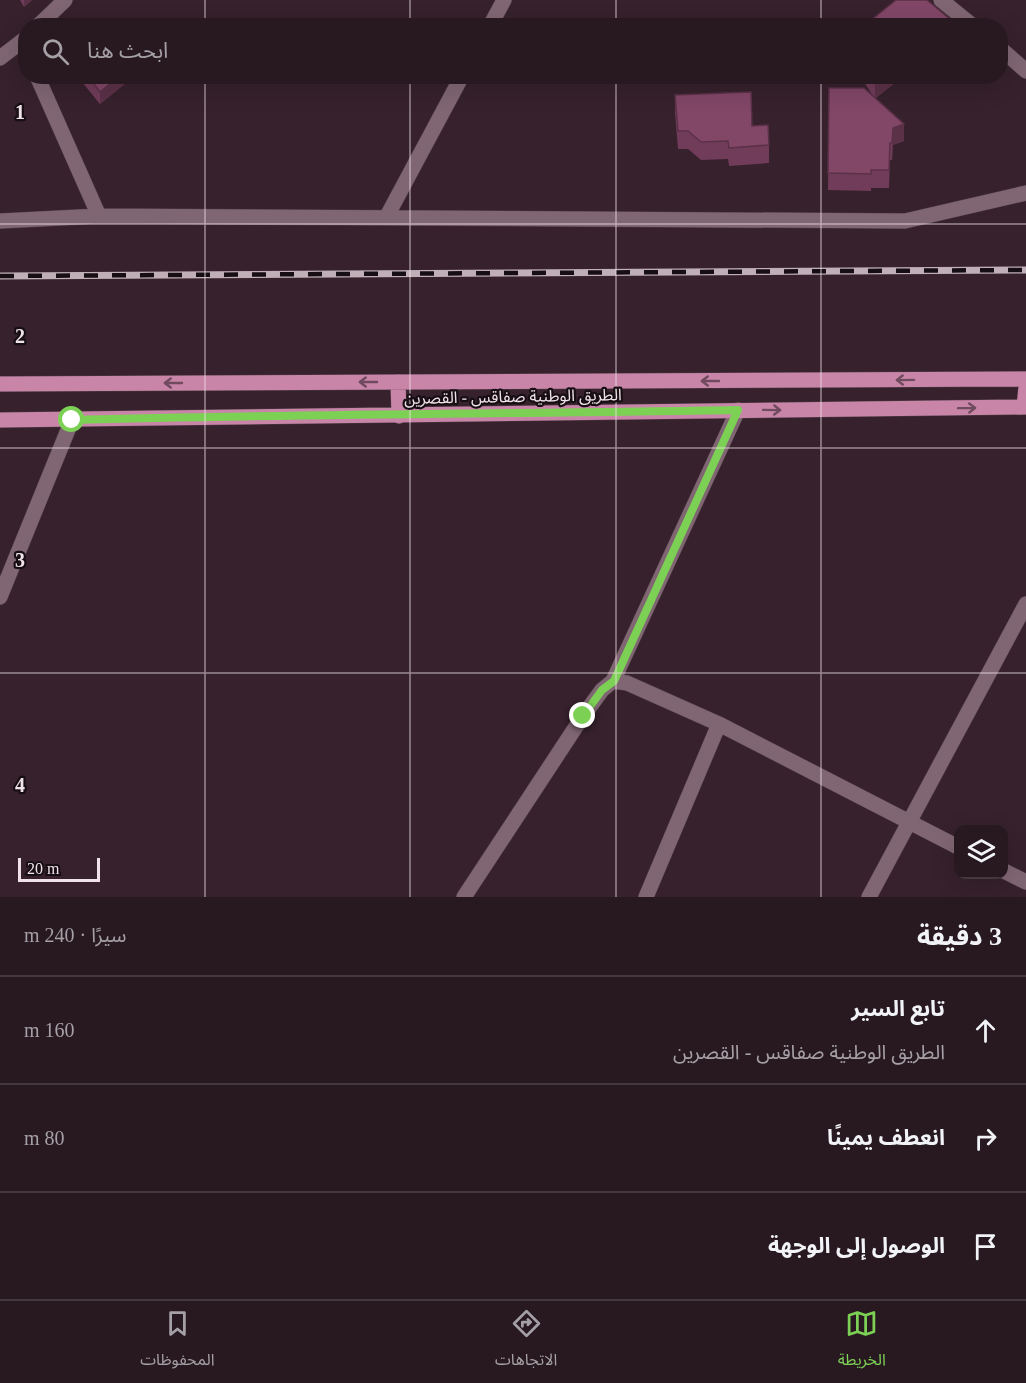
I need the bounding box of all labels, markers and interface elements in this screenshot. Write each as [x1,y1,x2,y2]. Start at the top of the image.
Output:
search box [18,18,1008,84]
icon: search [39,35,72,68]
text: ابحث هنا [87,38,168,63]
text: 1 [15,101,25,123]
text: 2 [15,325,25,347]
one-way arrow [895,374,915,386]
one-way arrow [700,375,720,387]
one-way arrow [358,376,378,388]
one-way arrow [163,377,183,389]
street label: الطريق الوطنية صفاقس - القصرين [404,386,622,409]
one-way arrow [957,402,977,414]
one-way arrow [762,404,782,416]
route start [58,406,84,432]
text: 3 [15,549,25,571]
route end [569,702,595,728]
text: 4 [15,774,25,796]
map controls [954,825,1008,879]
button: layers [954,825,1008,879]
scale bar [18,855,100,882]
text: 20 m [27,860,59,877]
text: 3 دقيقة [917,922,1002,951]
text: سيرًا · 240 m [24,924,127,946]
text: تابع السير [851,996,945,1021]
icon: ahead [969,1014,1002,1047]
text: 160 m [24,1019,75,1041]
text: الطريق الوطنية صفاقس - القصرين [673,1041,945,1063]
icon: right [969,1122,1002,1155]
text: انعطف يمينًا [827,1125,945,1150]
text: 80 m [24,1127,65,1149]
icon: arrive [969,1230,1002,1263]
text: الوصول إلى الوجهة [768,1233,945,1258]
tab: المحفوظات [140,1307,214,1377]
tab: الاتجاهات [495,1307,557,1377]
tab: الخريطة [838,1307,886,1377]

